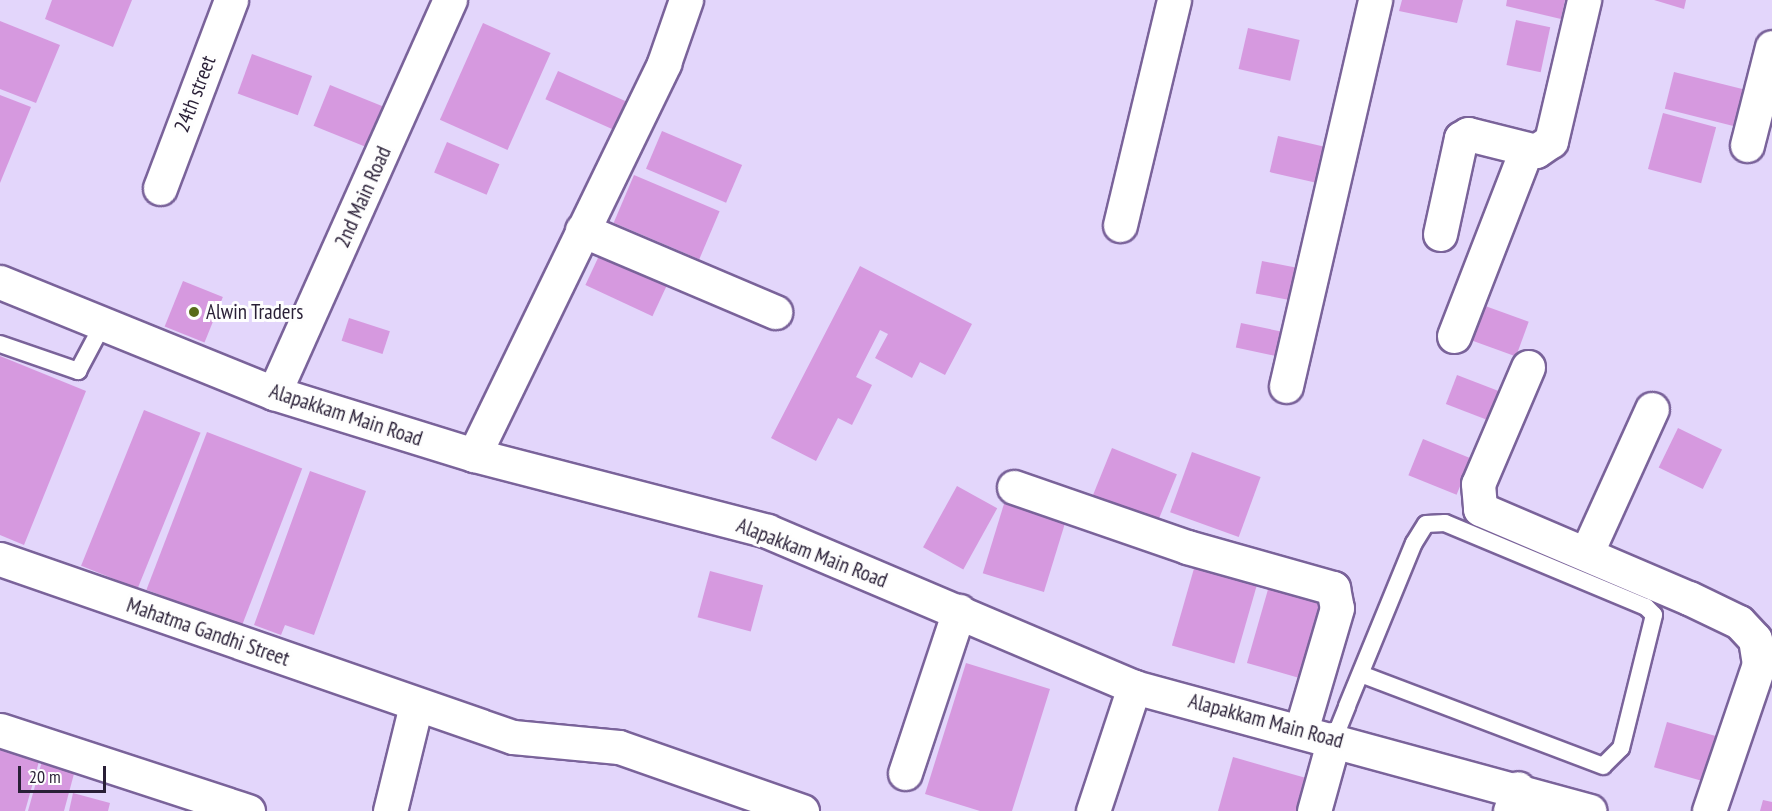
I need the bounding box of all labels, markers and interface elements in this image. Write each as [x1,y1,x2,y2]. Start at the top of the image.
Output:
street label: 24th street [169,52,221,136]
street label: 2nd Main Road [330,143,396,251]
place label: Alwin Traders [206,299,304,325]
marker: Alwin Traders [187,305,201,319]
street label: Alapakkam Main Road [266,378,426,452]
street label: Alapakkam Main Road [733,513,891,593]
street label: Mahatma Gandhi Street [123,592,293,672]
street label: Alapakkam Main Road [1186,688,1346,754]
scale bar [21,754,110,792]
text: 20 m [29,765,61,788]

